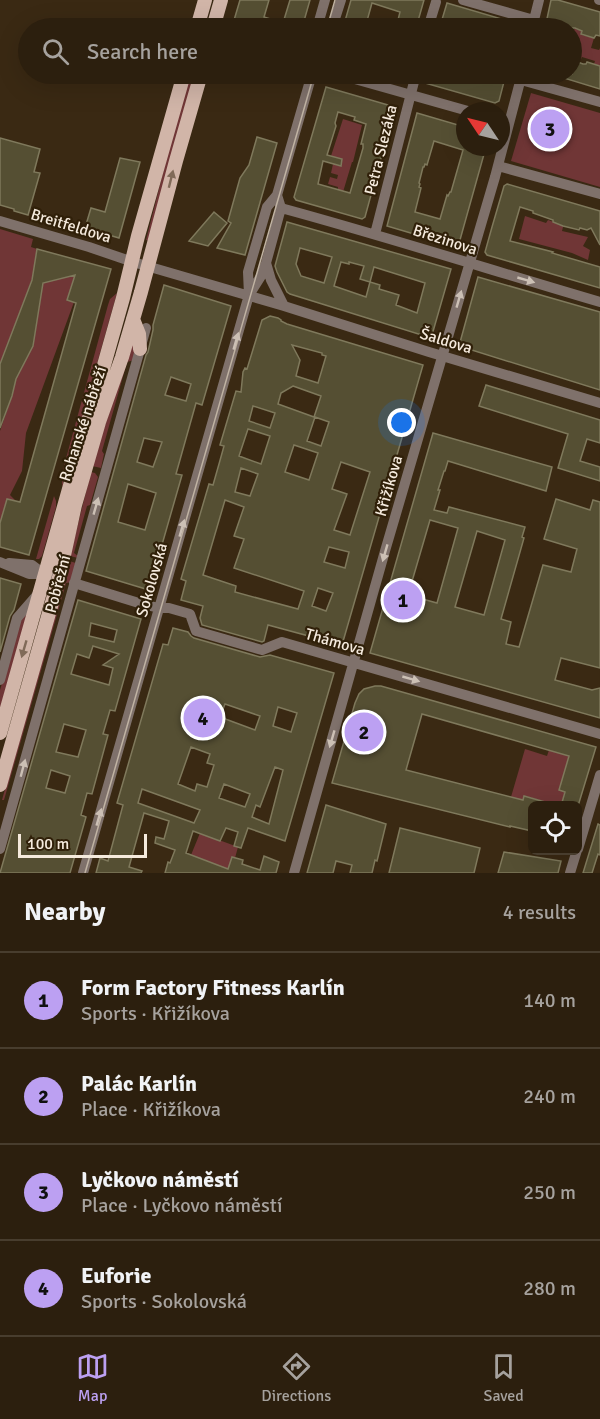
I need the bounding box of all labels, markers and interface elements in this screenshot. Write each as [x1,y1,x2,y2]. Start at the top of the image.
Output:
search box [18,18,582,84]
icon: search [39,35,72,68]
text: Search here [87,38,198,65]
north arrow [456,102,510,156]
street label: Petra Slezáka [360,103,402,197]
pin: 3 [530,106,570,152]
one-way arrow [167,170,176,188]
street label: Breitfeldova [28,204,114,248]
street label: Březinova [410,220,480,260]
one-way arrow [517,276,535,285]
one-way arrow [454,290,464,308]
street label: Šaldova [417,324,475,358]
one-way arrow [232,332,241,350]
street label: Rohanské nábřeží [55,363,111,484]
your location [387,408,416,437]
street label: Křižíkova [371,453,407,519]
one-way arrow [92,496,101,514]
one-way arrow [178,519,187,537]
street label: Sokolovská [132,541,172,619]
one-way arrow [380,544,389,562]
street label: Pobřežní [41,552,75,615]
pin: 1 [384,578,422,622]
street label: Thámova [303,624,367,660]
one-way arrow [18,640,28,658]
one-way arrow [402,675,420,684]
pin: 4 [184,696,222,740]
pin: 2 [344,710,384,754]
one-way arrow [327,730,336,748]
one-way arrow [19,759,28,777]
map controls [528,801,582,855]
button: locate [528,801,582,855]
one-way arrow [95,808,105,826]
scale bar [18,831,147,858]
text: 100 m [27,834,69,854]
text: Nearby [24,896,105,928]
text: 4 results [503,900,576,925]
text: Form Factory Fitness Karlín [81,974,345,1001]
text: 1 [38,988,49,1013]
text: 140 m [523,988,576,1013]
text: Sports · Křižíkova [81,1001,230,1026]
text: Palác Karlín [81,1070,197,1097]
text: 2 [38,1084,49,1109]
text: 240 m [523,1084,576,1109]
text: Place · Křižíkova [81,1097,221,1122]
text: Lyčkovo náměstí [81,1166,239,1193]
text: 3 [38,1180,49,1205]
text: 250 m [523,1180,576,1205]
text: Place · Lyčkovo náměstí [81,1193,282,1218]
text: Euforie [81,1262,151,1289]
text: 4 [38,1276,49,1301]
text: 280 m [523,1276,576,1301]
text: Sports · Sokolovská [81,1289,247,1314]
tab: Map [76,1350,109,1406]
tab: Directions [261,1350,331,1406]
tab: Saved [484,1350,524,1406]

